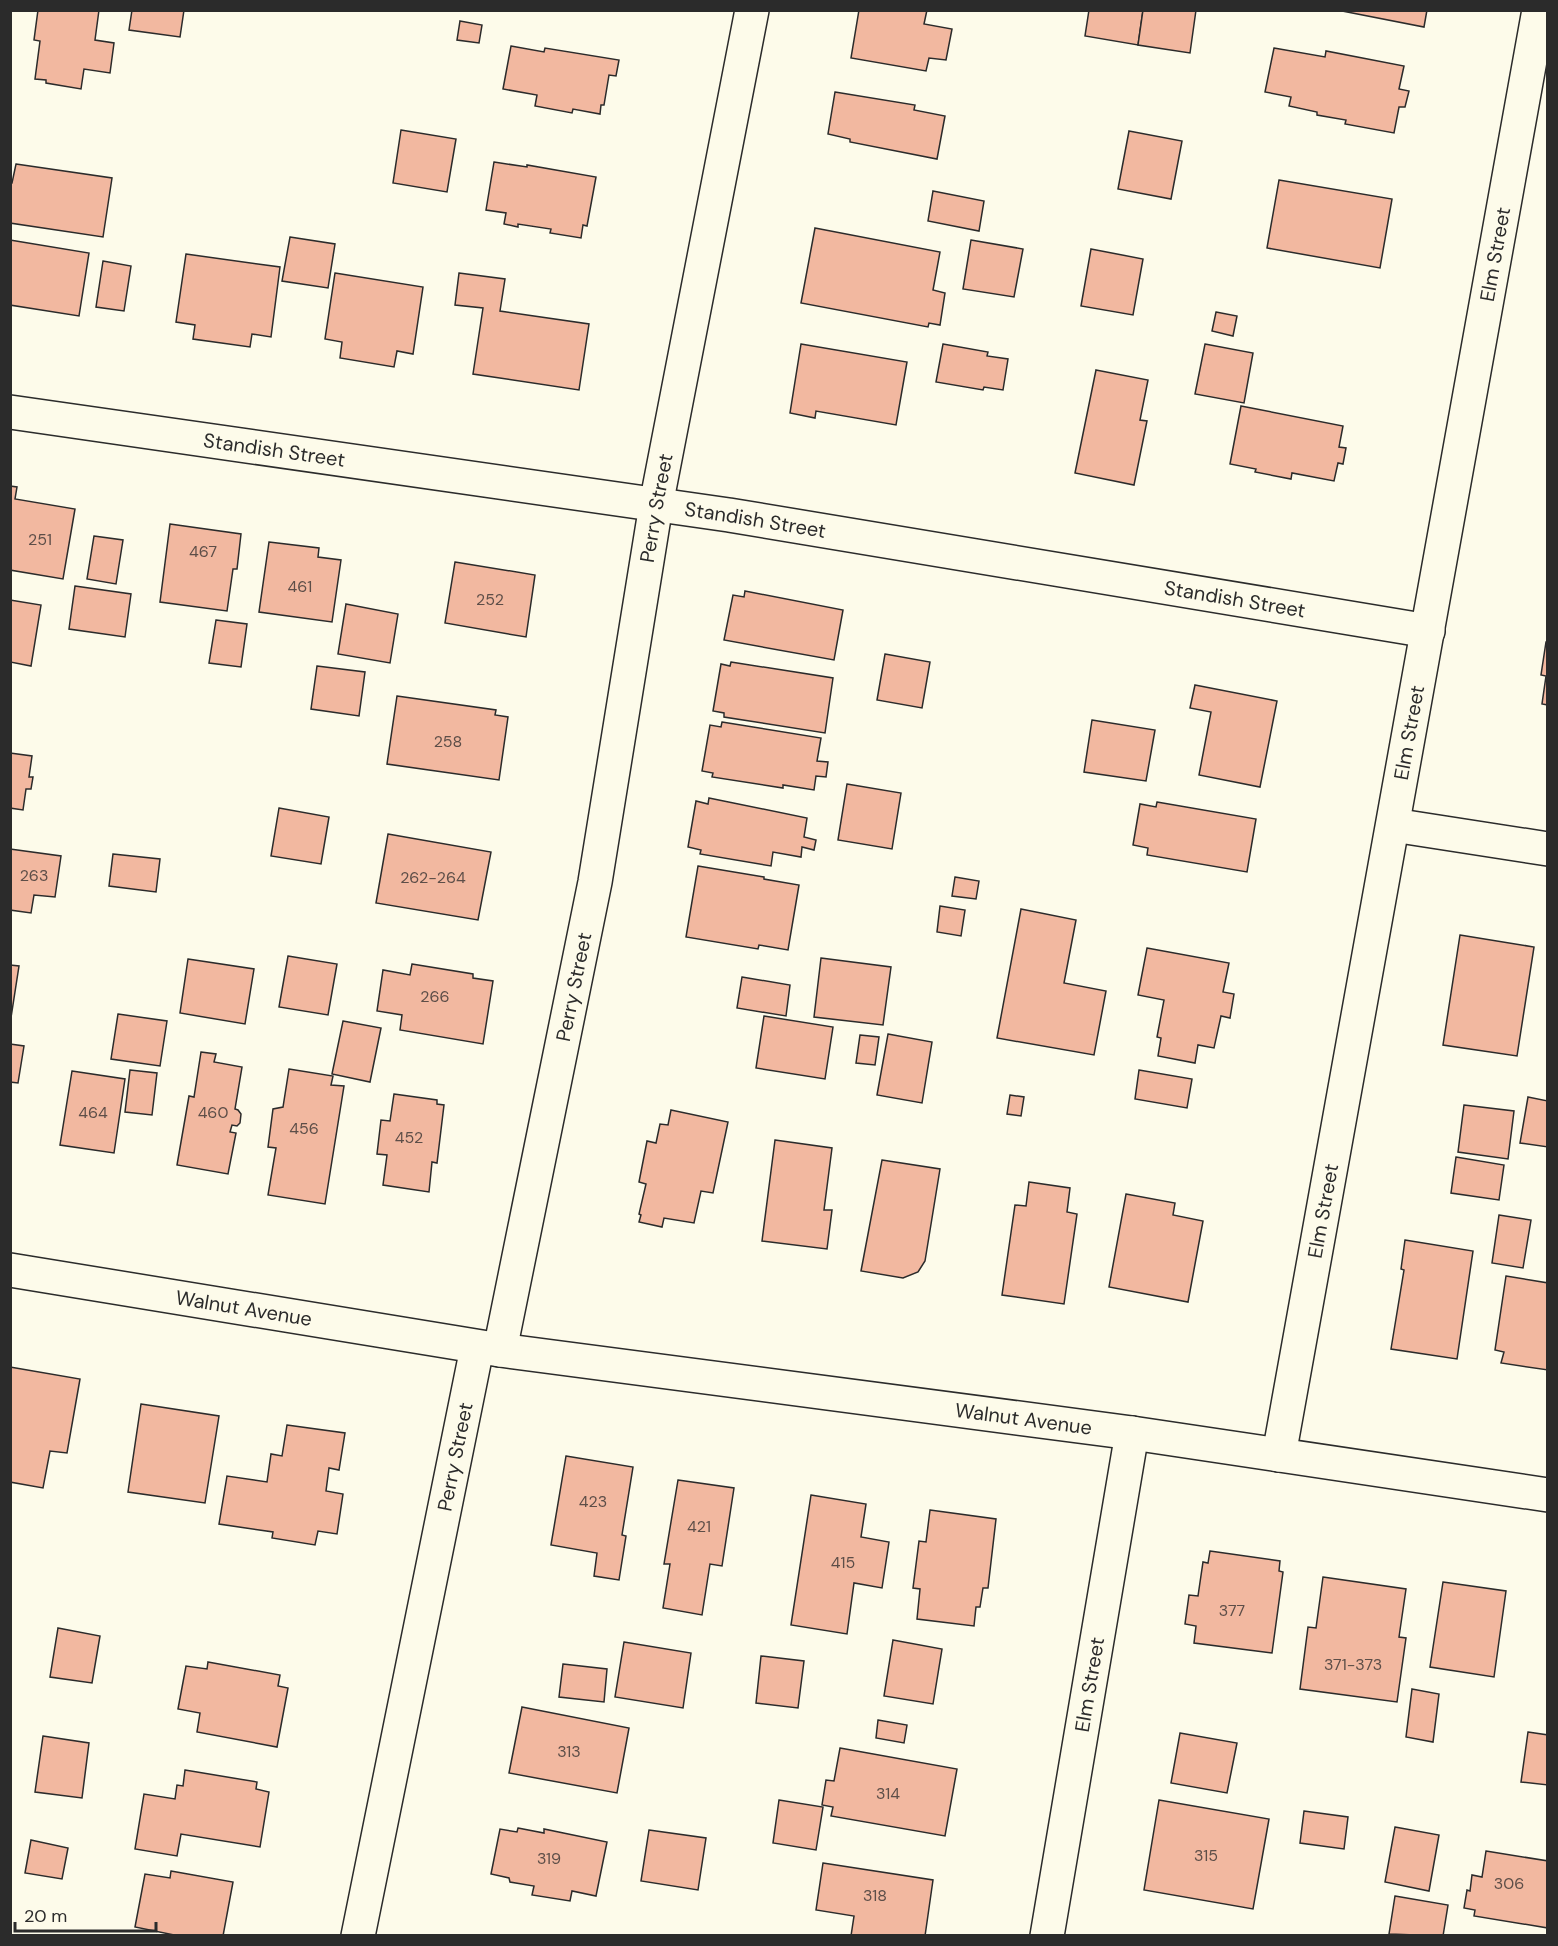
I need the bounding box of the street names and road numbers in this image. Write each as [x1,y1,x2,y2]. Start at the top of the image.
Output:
street label: Elm Street [1474,205,1516,304]
street label: Standish Street [202,427,347,473]
street label: Perry Street [634,451,679,564]
street label: Standish Street [683,496,828,544]
street label: Standish Street [1162,574,1307,623]
street label: Elm Street [1388,683,1430,782]
street label: Perry Street [550,930,597,1044]
street label: Elm Street [1302,1161,1344,1260]
street label: Walnut Avenue [174,1284,314,1332]
street label: Walnut Avenue [953,1397,1094,1441]
street label: Perry Street [431,1400,479,1513]
street label: Elm Street [1069,1635,1110,1734]

